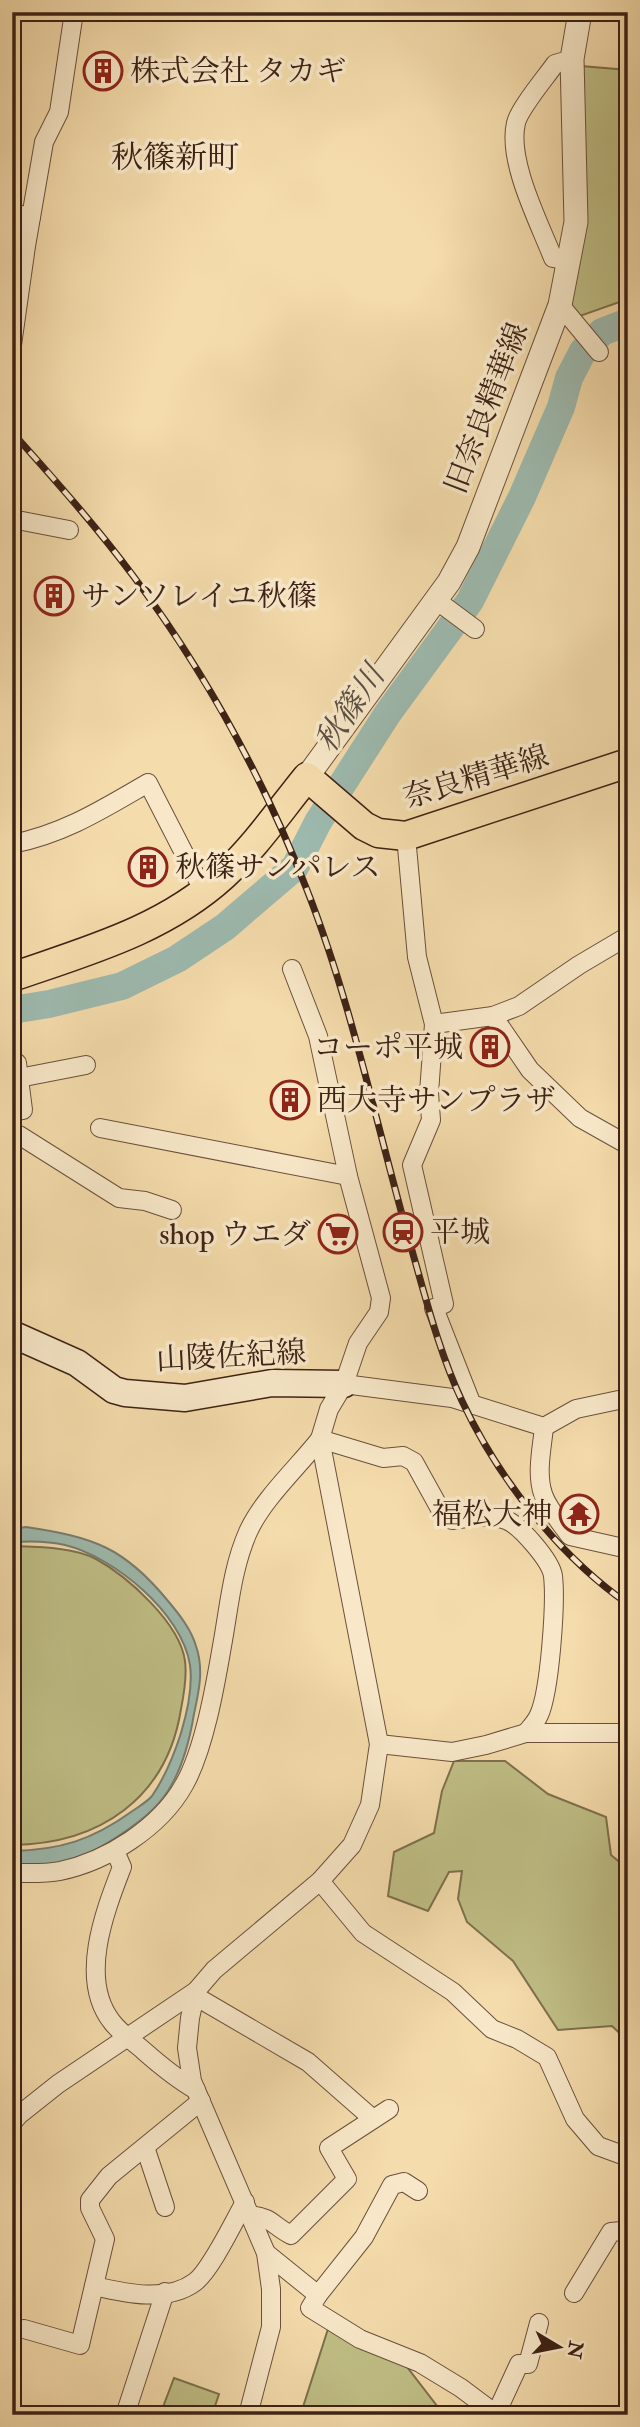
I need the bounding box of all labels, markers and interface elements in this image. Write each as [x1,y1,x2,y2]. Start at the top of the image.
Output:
building icon: 株式会社 タカギ [82,50,124,92]
place label: 株式会社 タカギ [130,53,346,90]
district label: 秋篠新町 [111,138,239,178]
street label: 旧奈良精華線 [437,317,537,499]
building icon: サンソレイユ秋篠 [33,575,75,617]
place label: サンソレイユ秋篠 [81,578,317,615]
water label: 秋篠川 [307,656,395,760]
street label: 奈良精華線 [399,737,553,817]
building icon: 秋篠サンパレス [127,846,169,888]
place label: 秋篠サンパレス [175,849,381,886]
building icon: コーポ平城 [469,1026,511,1068]
place label: コーポ平城 [313,1029,463,1066]
building icon: 西大寺サンプラザ [269,1079,311,1121]
place label: 西大寺サンプラザ [317,1082,556,1119]
station icon: 平城 [382,1211,424,1253]
supermarket icon: shop ウエダ [317,1213,359,1255]
place label: 平城 [430,1214,490,1251]
place label: shop ウエダ [159,1216,311,1253]
street label: 山陵佐紀線 [155,1334,307,1378]
temple icon: 福松大神 [558,1493,600,1535]
place label: 福松大神 [432,1496,552,1533]
north arrow [524,2312,594,2382]
text: N [561,2338,588,2361]

